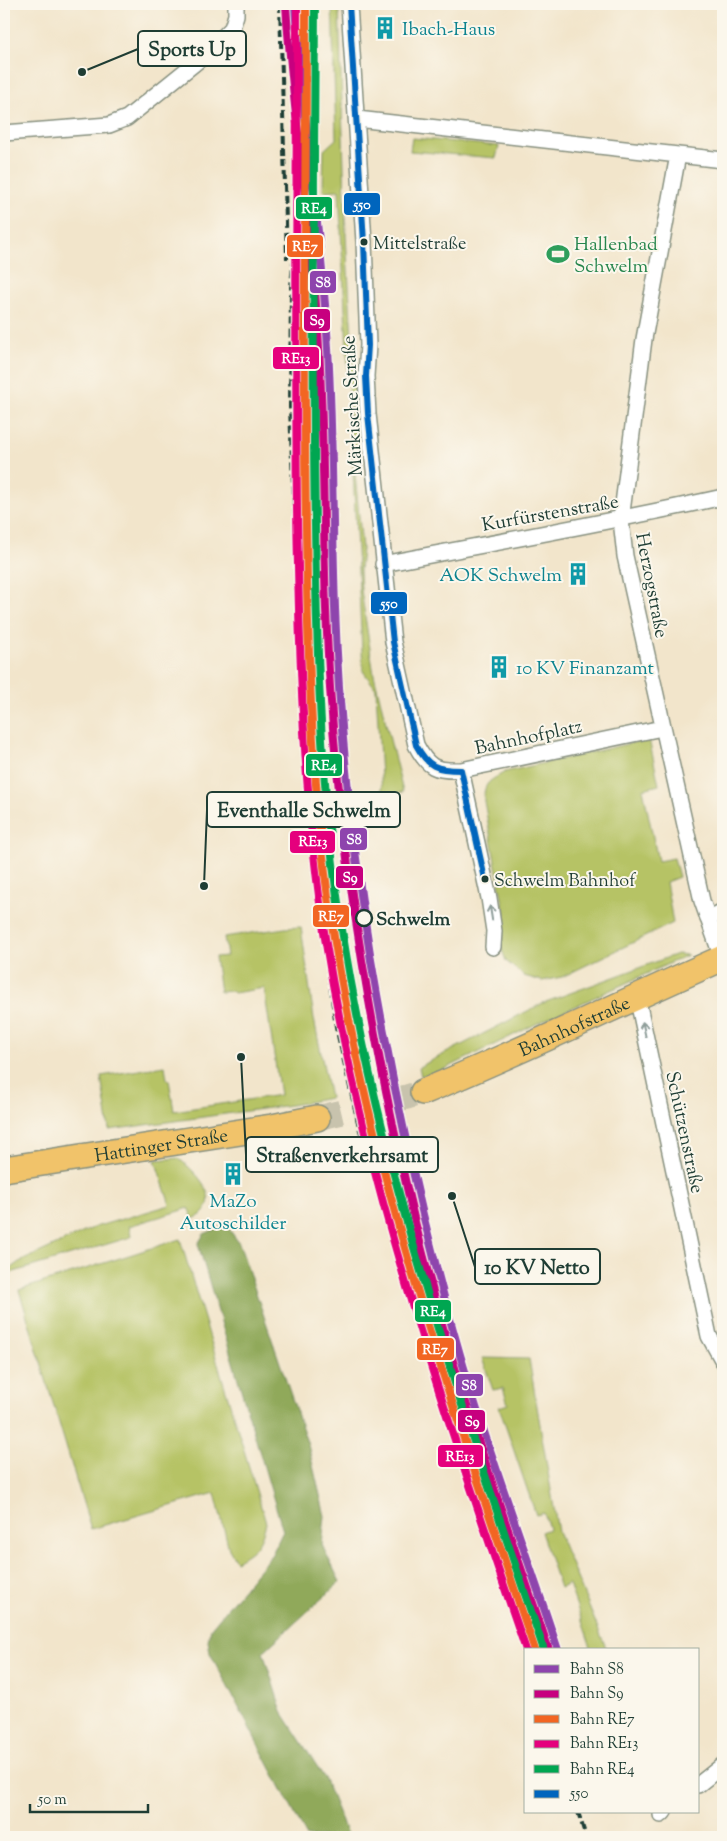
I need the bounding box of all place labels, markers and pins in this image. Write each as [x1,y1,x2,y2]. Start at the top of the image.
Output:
building icon: Ibach-Haus [372,15,398,41]
place label: Ibach-Haus [402,17,495,44]
callout: Sports Up [138,31,246,66]
place label: Mittelstraße [373,232,466,258]
place label: Hallenbad Schwelm [574,232,658,281]
marker: Mittelstraße [359,237,369,247]
sports icon: Hallenbad Schwelm [545,241,571,267]
building icon: AOK Schwelm [565,561,591,587]
place label: AOK Schwelm [439,563,562,590]
building icon: 10 KV Finanzamt [486,654,512,680]
place label: 10 KV Finanzamt [516,656,654,683]
callout: Eventhalle Schwelm [207,792,400,827]
place label: Schwelm Bahnhof [494,869,636,895]
marker: Schwelm Bahnhof [480,874,490,884]
place label: Schwelm [376,907,451,934]
marker: Schwelm [355,909,373,927]
callout: Straßenverkehrsamt [246,1137,438,1172]
building icon: MaZo Autoschilder [220,1161,246,1187]
place label: MaZo Autoschilder [180,1189,286,1238]
callout: 10 KV Netto [475,1249,600,1284]

